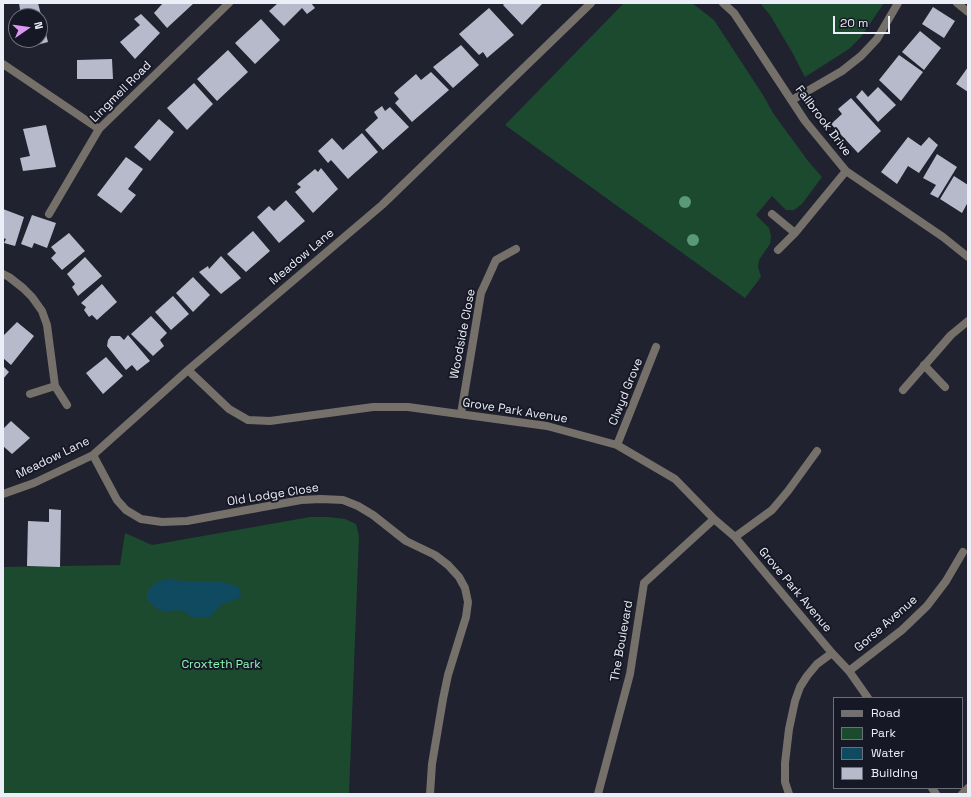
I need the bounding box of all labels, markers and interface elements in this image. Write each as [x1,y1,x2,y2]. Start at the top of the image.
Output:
north arrow [8,8,48,48]
scale bar [835,8,892,34]
text: 20 m [840,15,868,31]
text: N [31,20,46,31]
street label: Lingmell Road [87,58,155,126]
street label: Fallbrook Drive [792,83,854,159]
street label: Meadow Lane [267,226,337,288]
street label: Woodside Close [447,288,479,380]
street label: Clwyd Grove [606,356,646,428]
street label: Grove Park Avenue [461,396,569,426]
street label: Meadow Lane [14,434,92,482]
street label: Old Lodge Close [226,481,320,509]
street label: Grove Park Avenue [755,545,835,635]
street label: Gorse Avenue [852,593,920,655]
street label: The Boulevard [608,599,636,683]
park label: Croxteth Park [181,658,261,672]
legend [833,697,963,789]
text: Road [871,705,900,721]
text: Park [871,725,896,741]
text: Water [871,745,905,761]
text: Building [871,765,918,781]

